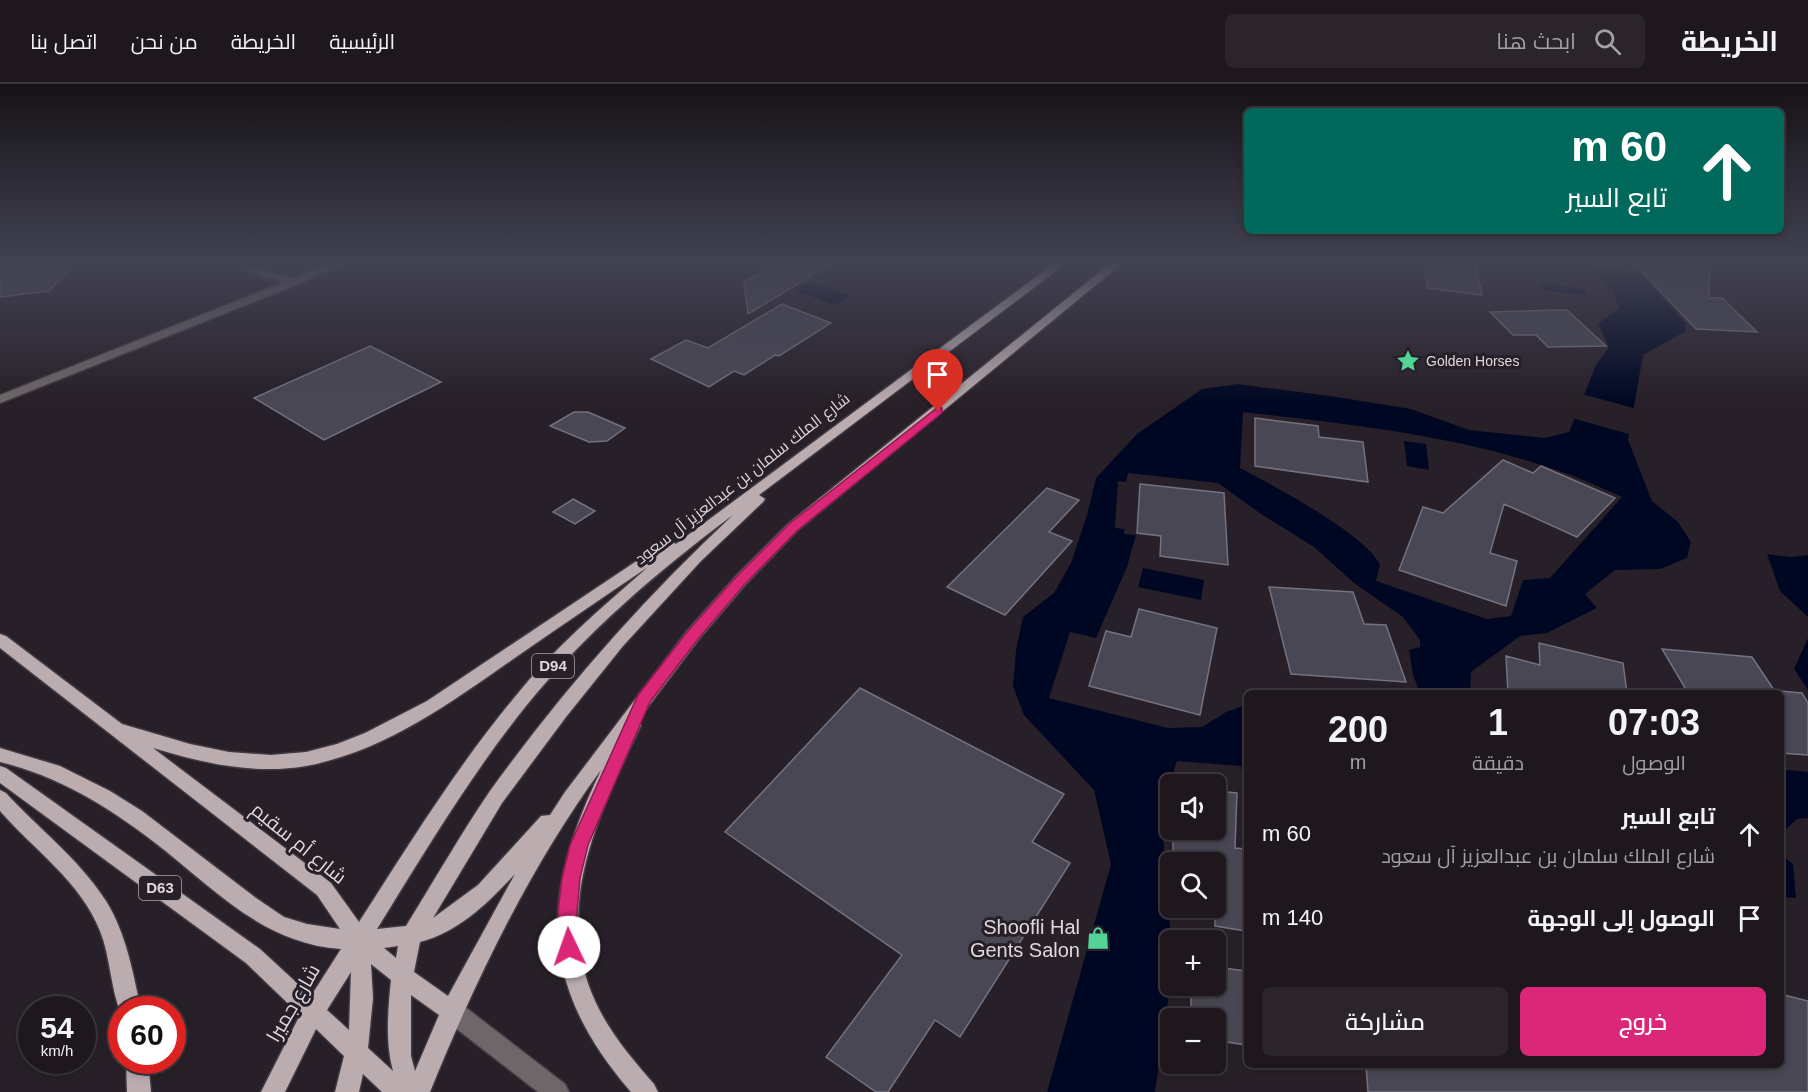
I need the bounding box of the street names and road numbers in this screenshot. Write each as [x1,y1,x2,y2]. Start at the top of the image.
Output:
street label: شارع الملك سلمان بن عبدالعزيز آل سعود [632,389,855,570]
road number: D94 [532,654,574,678]
street label: شارع أم سقيم [245,797,352,890]
road number: D63 [139,876,181,900]
street label: شارع جميرا [262,960,327,1047]

